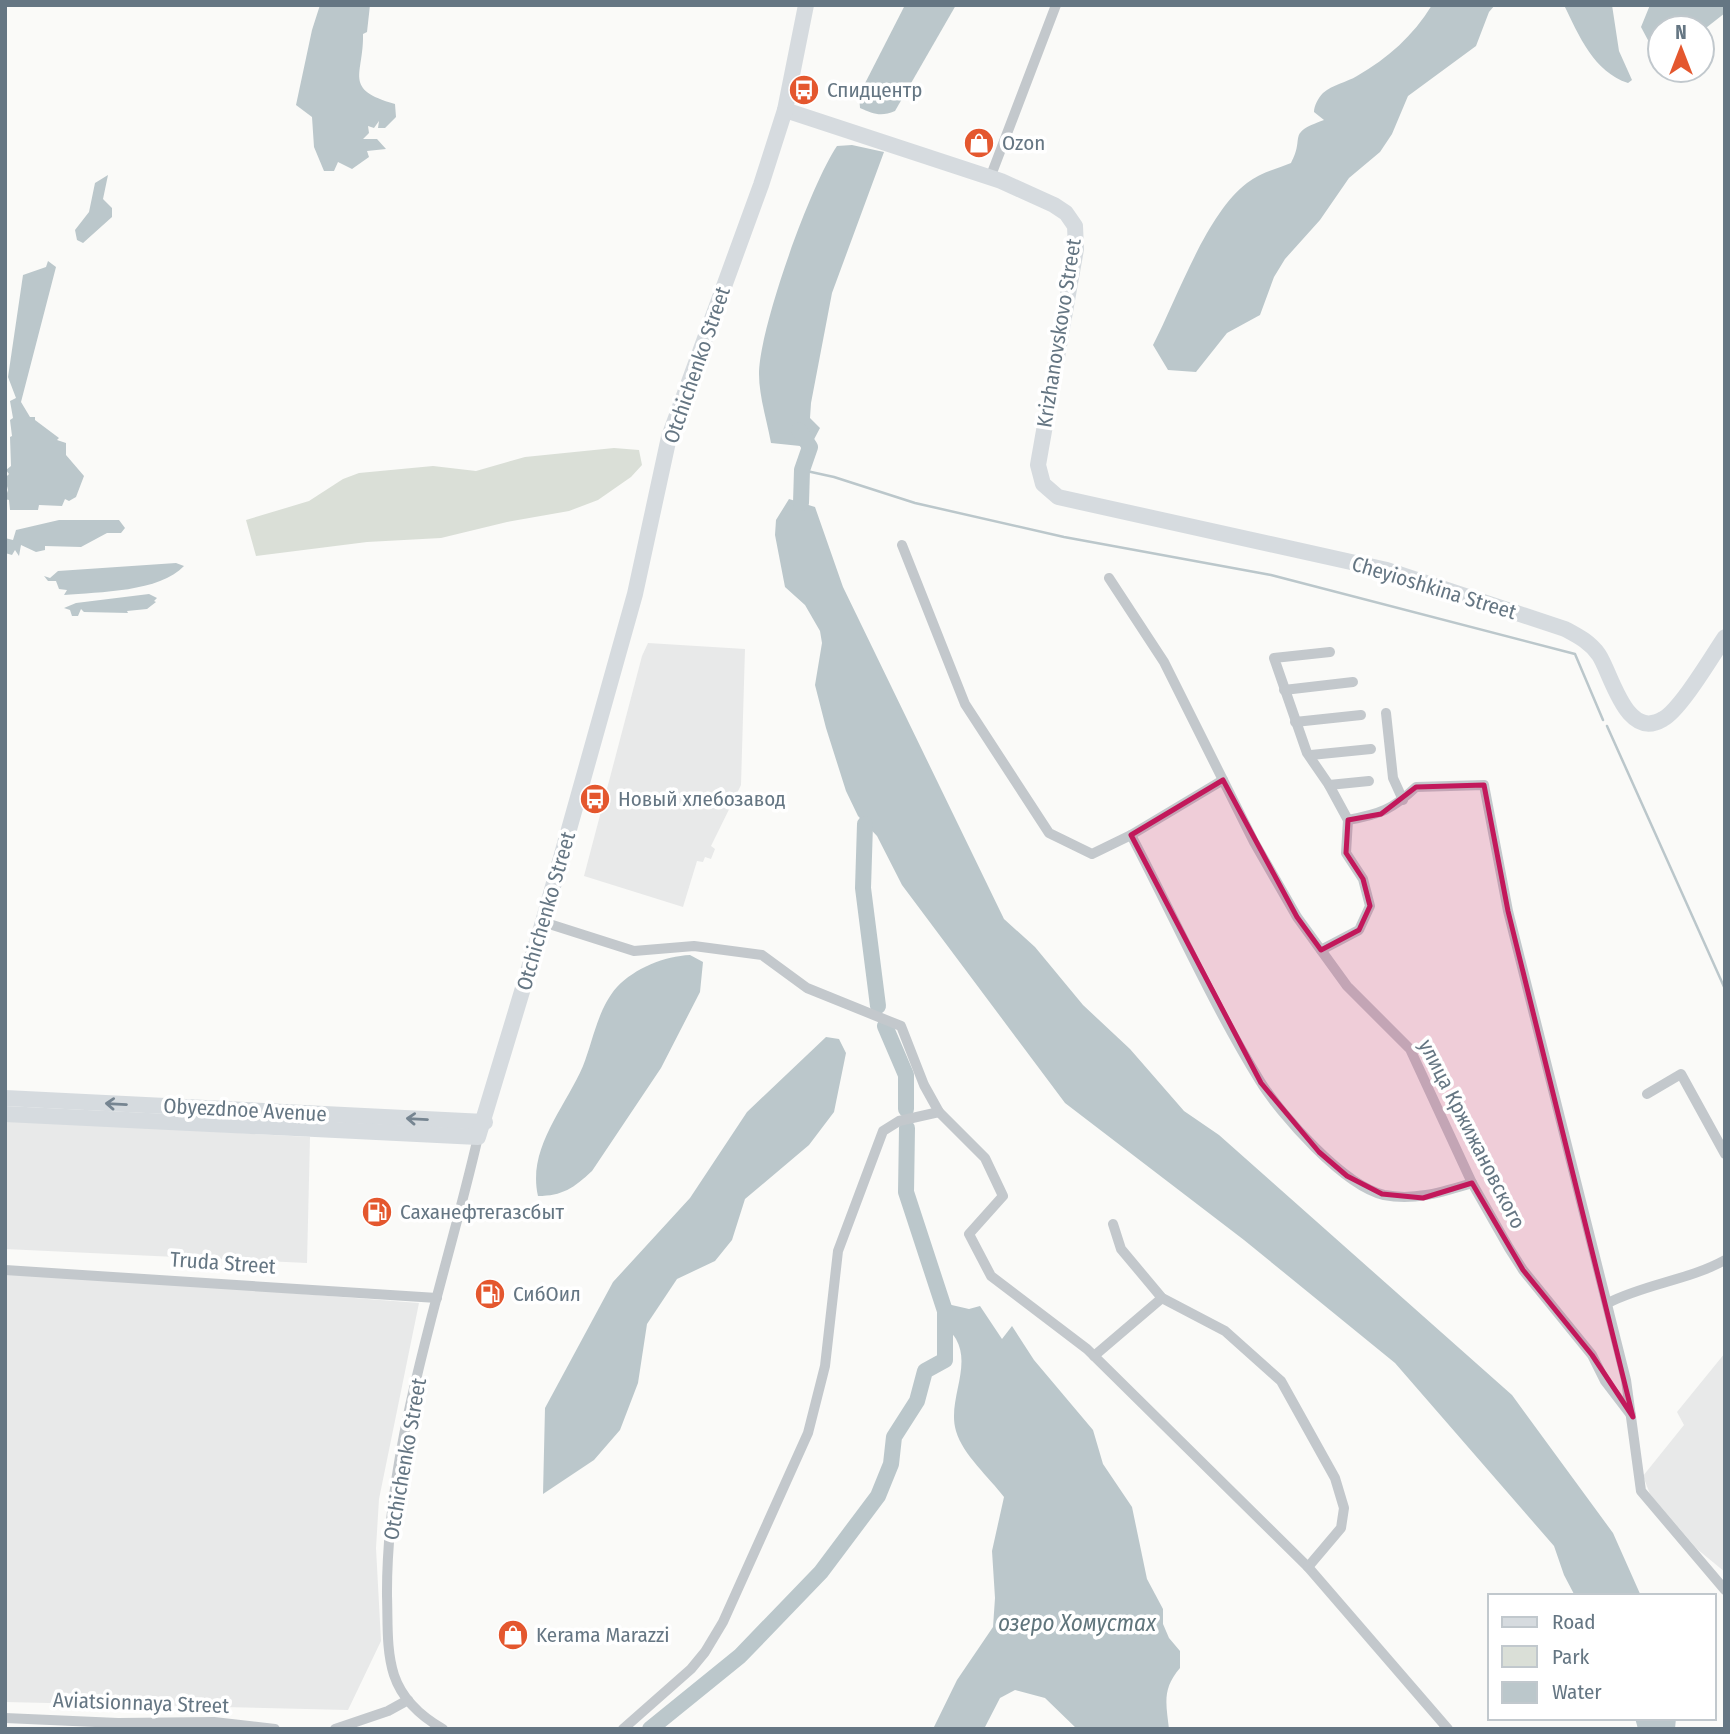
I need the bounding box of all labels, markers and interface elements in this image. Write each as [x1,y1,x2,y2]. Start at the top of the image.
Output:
north arrow [1646,14,1716,84]
text: N [1675,21,1687,44]
bus stop icon: Спидцентр [787,73,821,107]
place label: Спидцентр [827,77,923,103]
shop icon: Ozon [962,126,996,160]
place label: Ozon [1002,130,1045,156]
street label: Krizhanovskovo Street [1031,237,1087,429]
street label: Otchichenko Street [658,283,736,447]
street label: Cheyioshkina Street [1349,551,1519,625]
bus stop icon: Новый хлебозавод [578,782,612,816]
place label: Новый хлебозавод [618,786,786,812]
street label: Otchichenko Street [511,829,581,993]
street label: улица Кржижановского [1413,1035,1531,1233]
street label: Obyezdnoe Avenue [163,1093,327,1127]
one-way arrow [105,1097,128,1110]
one-way arrow [406,1112,429,1125]
fuel station icon: Саханефтегазсбыт [360,1195,394,1229]
place label: Саханефтегазсбыт [400,1199,564,1225]
street label: Truda Street [169,1246,277,1280]
fuel station icon: СибОил [473,1277,507,1311]
place label: СибОил [513,1281,581,1307]
street label: Otchichenko Street [378,1376,432,1542]
legend [1488,1594,1716,1720]
water label: озеро Хомустах [998,1609,1157,1637]
text: Road [1552,1609,1596,1635]
shop icon: Kerama Marazzi [496,1618,530,1652]
place label: Kerama Marazzi [536,1622,670,1648]
text: Park [1552,1644,1590,1670]
text: Water [1552,1679,1602,1705]
street label: Aviatsionnaya Street [52,1687,230,1719]

